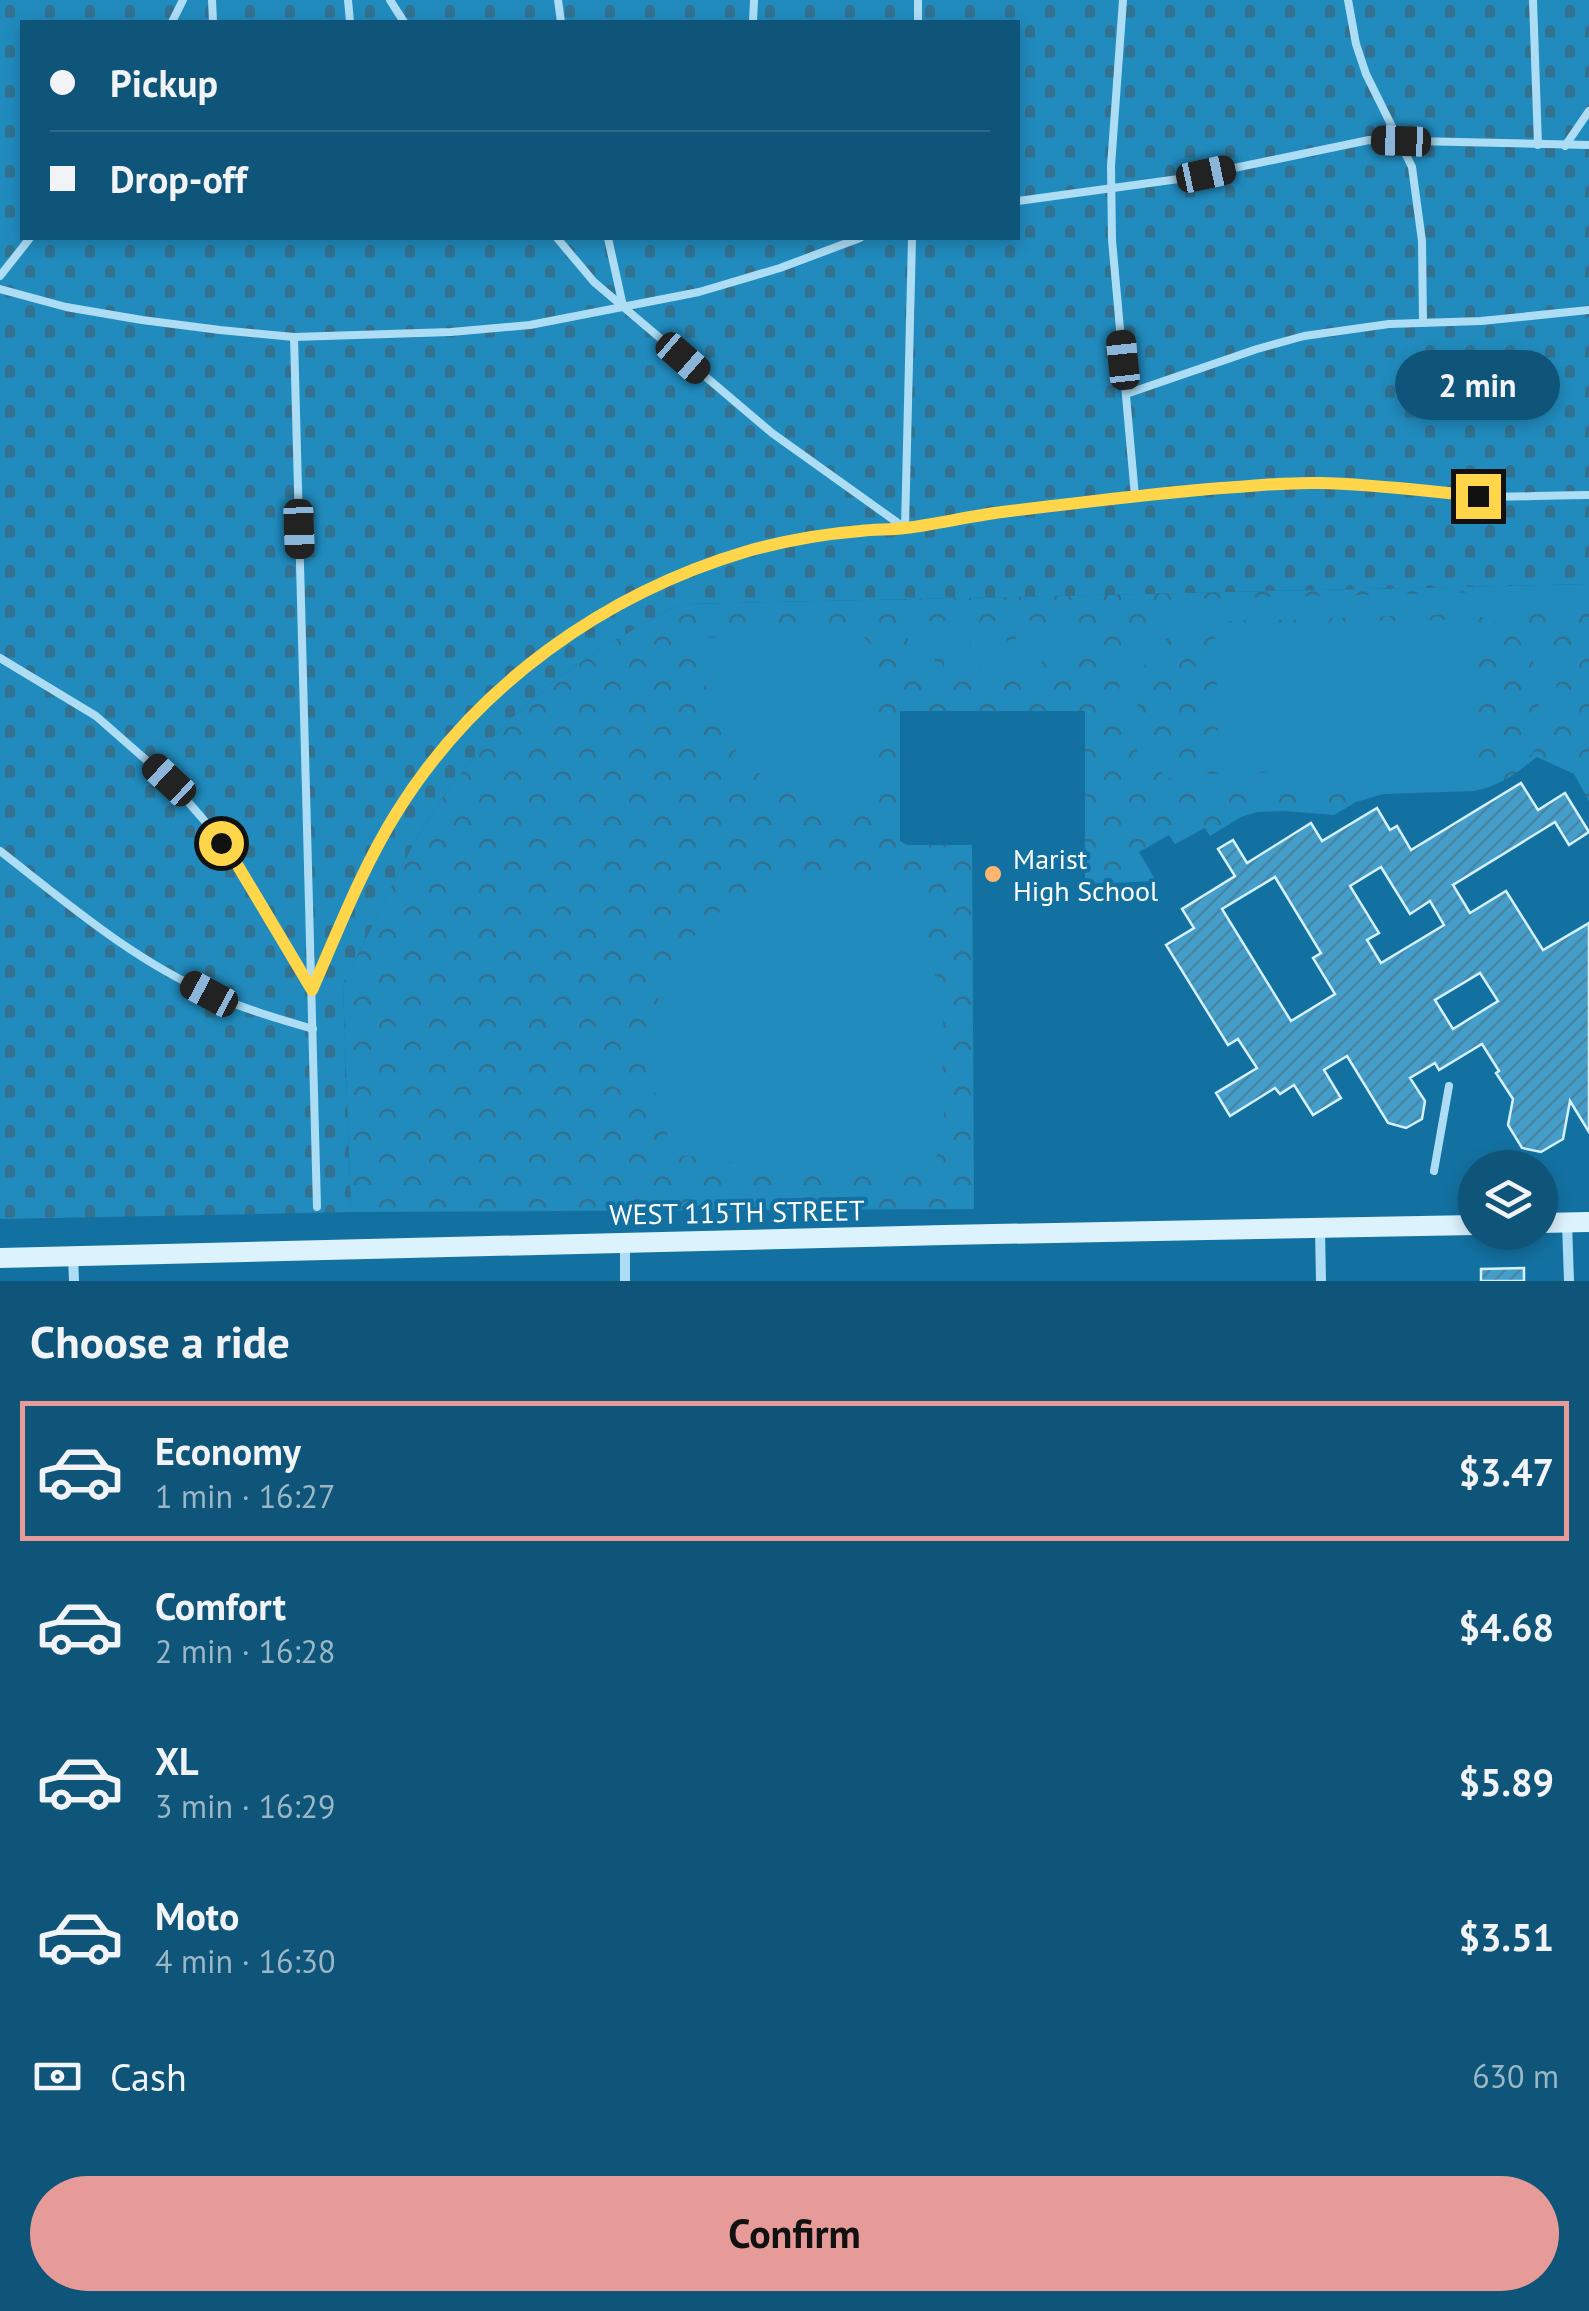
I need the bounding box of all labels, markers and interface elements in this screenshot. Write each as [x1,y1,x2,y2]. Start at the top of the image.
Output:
text: Pickup [110,58,218,107]
car [1370,125,1432,157]
car [1174,153,1238,195]
text: Drop-off [110,154,247,203]
car [651,327,715,389]
car [1105,329,1141,391]
callout: 2 min [1396,351,1560,421]
text: 2 min [1438,364,1517,406]
route end [1456,474,1501,519]
car [283,498,315,560]
car [137,749,201,811]
route start [199,821,244,866]
place label: Marist High School [1013,840,1158,909]
marker: Marist High School [982,863,1004,885]
car [175,967,243,1021]
map controls [1458,1150,1558,1250]
button: layers [1458,1150,1558,1250]
street label: WEST 115TH STREET [609,1191,865,1233]
text: Choose a ride [30,1312,290,1370]
icon: car [35,1426,125,1516]
text: Economy [155,1426,301,1475]
text: $3.47 [1458,1447,1554,1496]
text: 1 min · 16:27 [155,1475,335,1517]
icon: car [35,1581,125,1671]
text: Comfort [155,1581,286,1630]
text: $4.68 [1458,1602,1554,1651]
text: 2 min · 16:28 [155,1630,335,1672]
icon: car [35,1736,125,1826]
text: XL [155,1736,199,1785]
text: $5.89 [1458,1757,1554,1806]
text: 3 min · 16:29 [155,1785,335,1827]
icon: car [35,1891,125,1981]
text: Moto [155,1891,239,1940]
text: $3.51 [1458,1912,1554,1961]
text: 4 min · 16:30 [155,1940,335,1982]
icon: cash [30,2049,85,2104]
text: Cash [110,2052,187,2101]
text: 630 m [1472,2055,1559,2097]
button: Confirm [30,2176,1559,2291]

